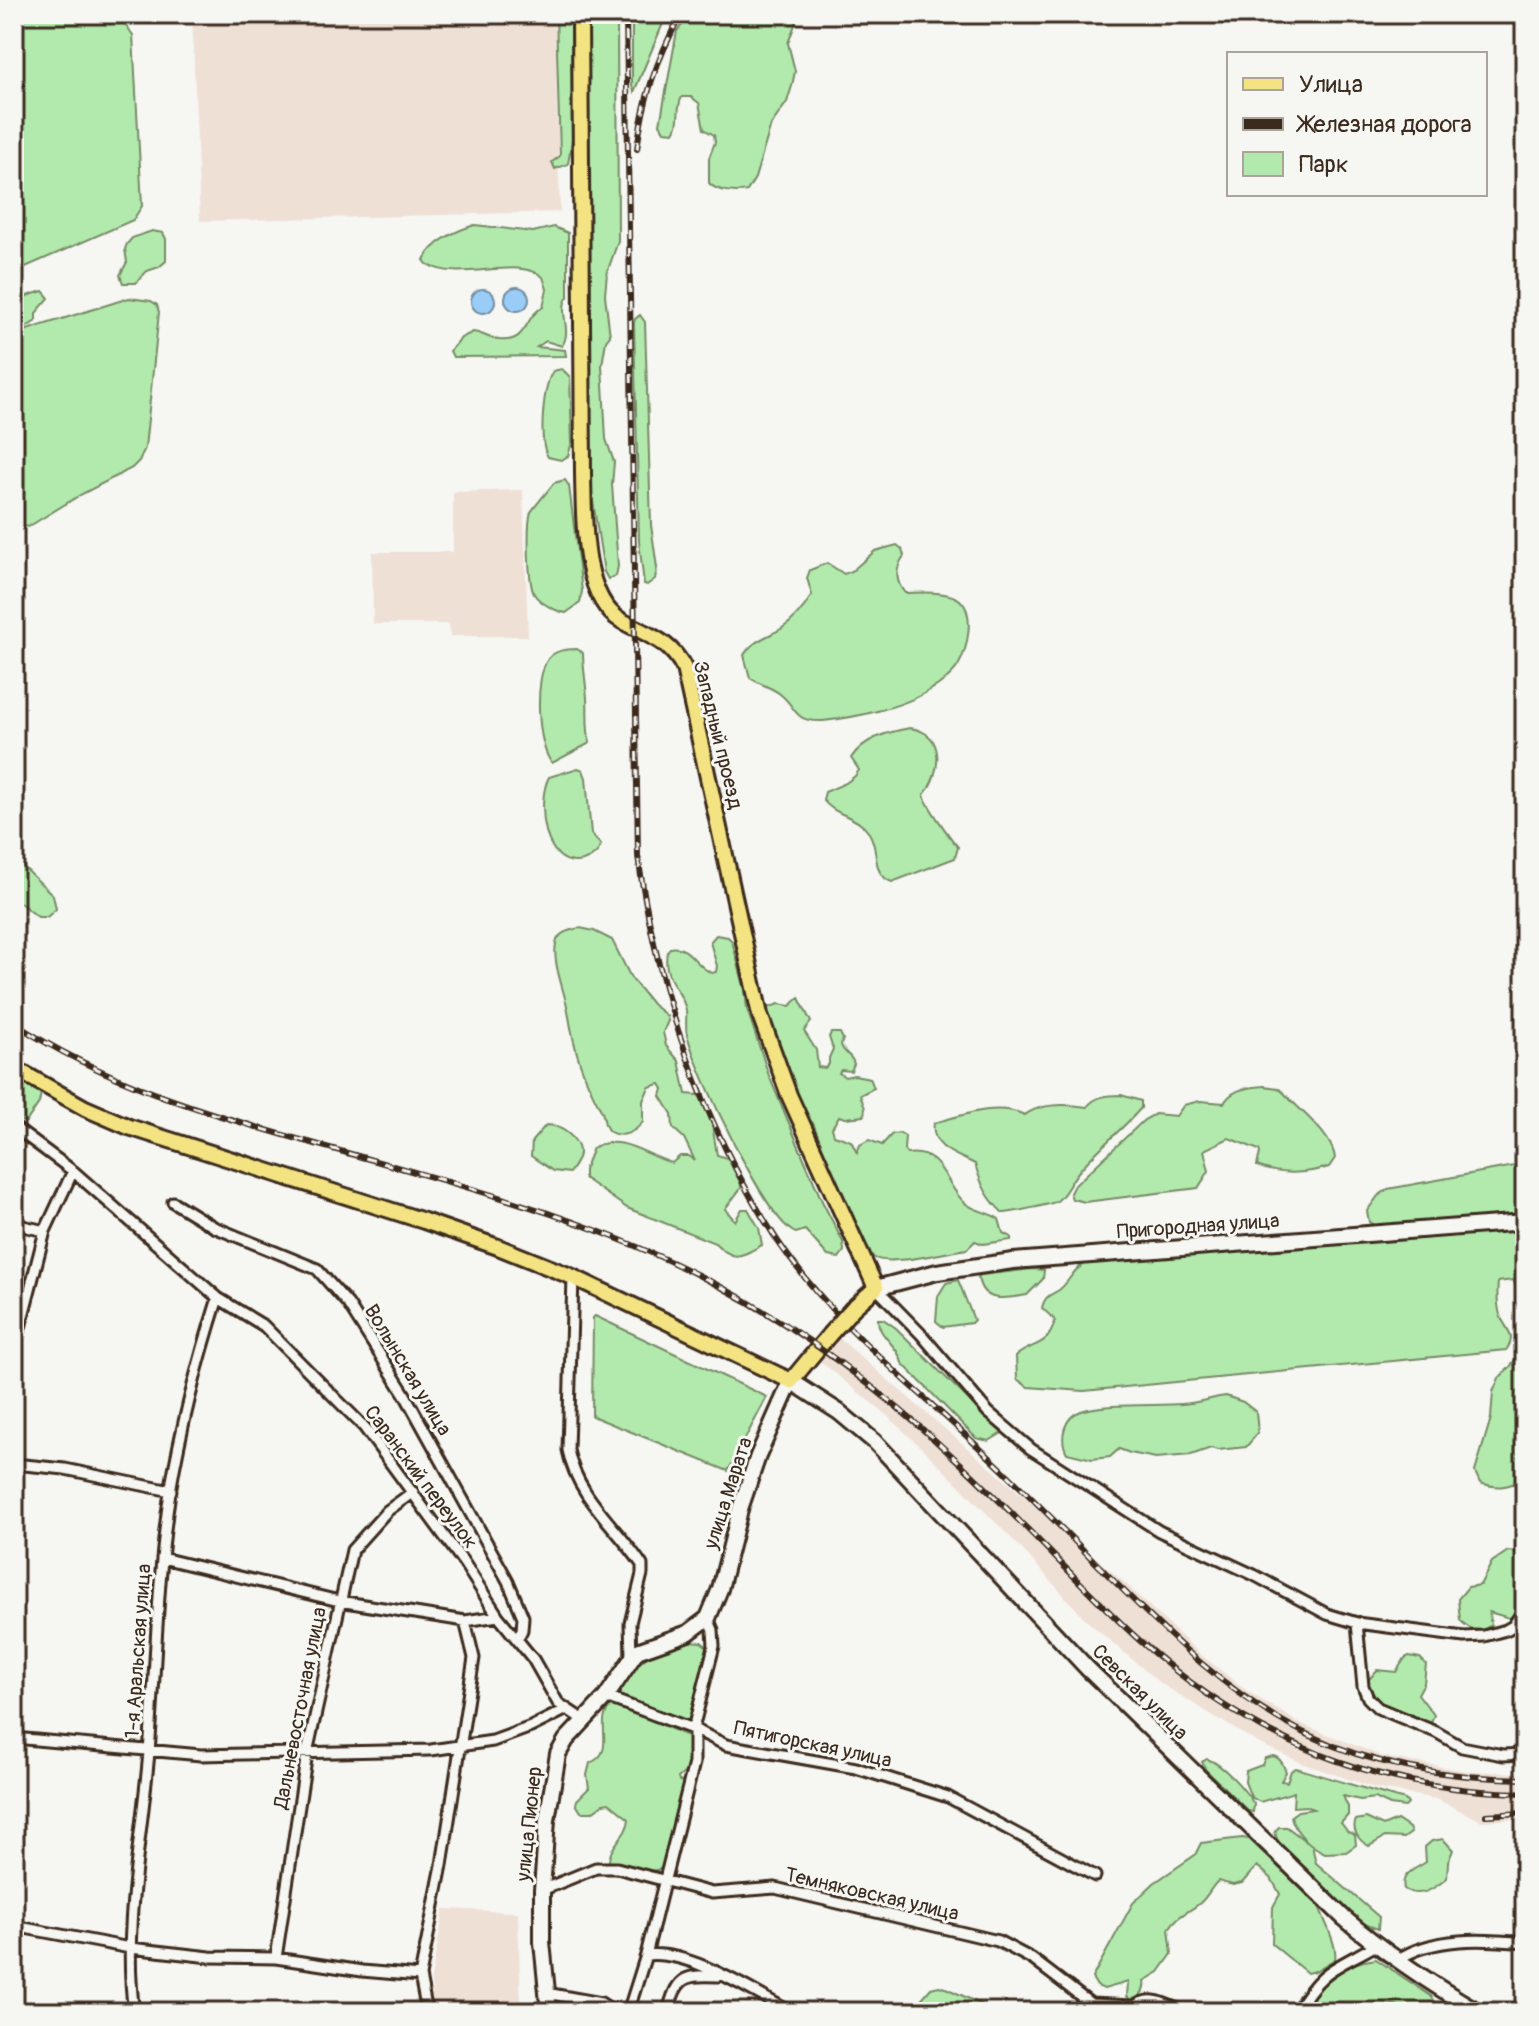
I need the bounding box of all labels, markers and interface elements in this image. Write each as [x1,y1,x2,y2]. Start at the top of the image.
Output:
legend [1227,52,1487,196]
text: Улица [1299,70,1363,99]
text: Железная дорога [1295,110,1472,139]
text: Парк [1299,150,1348,179]
street label: Западный проезд [688,659,748,811]
street label: Пригородная улица [1116,1208,1280,1244]
street label: Волынская улица [359,1300,457,1440]
street label: Саранский переулок [359,1400,483,1554]
street label: улица Марата [698,1434,758,1553]
street label: 1-я Аральская улица [119,1563,157,1739]
street label: Дальневосточная улица [268,1605,332,1812]
street label: Севская улица [1087,1639,1193,1745]
street label: Пятигорская улица [732,1715,894,1773]
street label: улица Пионер [510,1765,547,1884]
street label: Темняковская улица [783,1862,961,1926]

